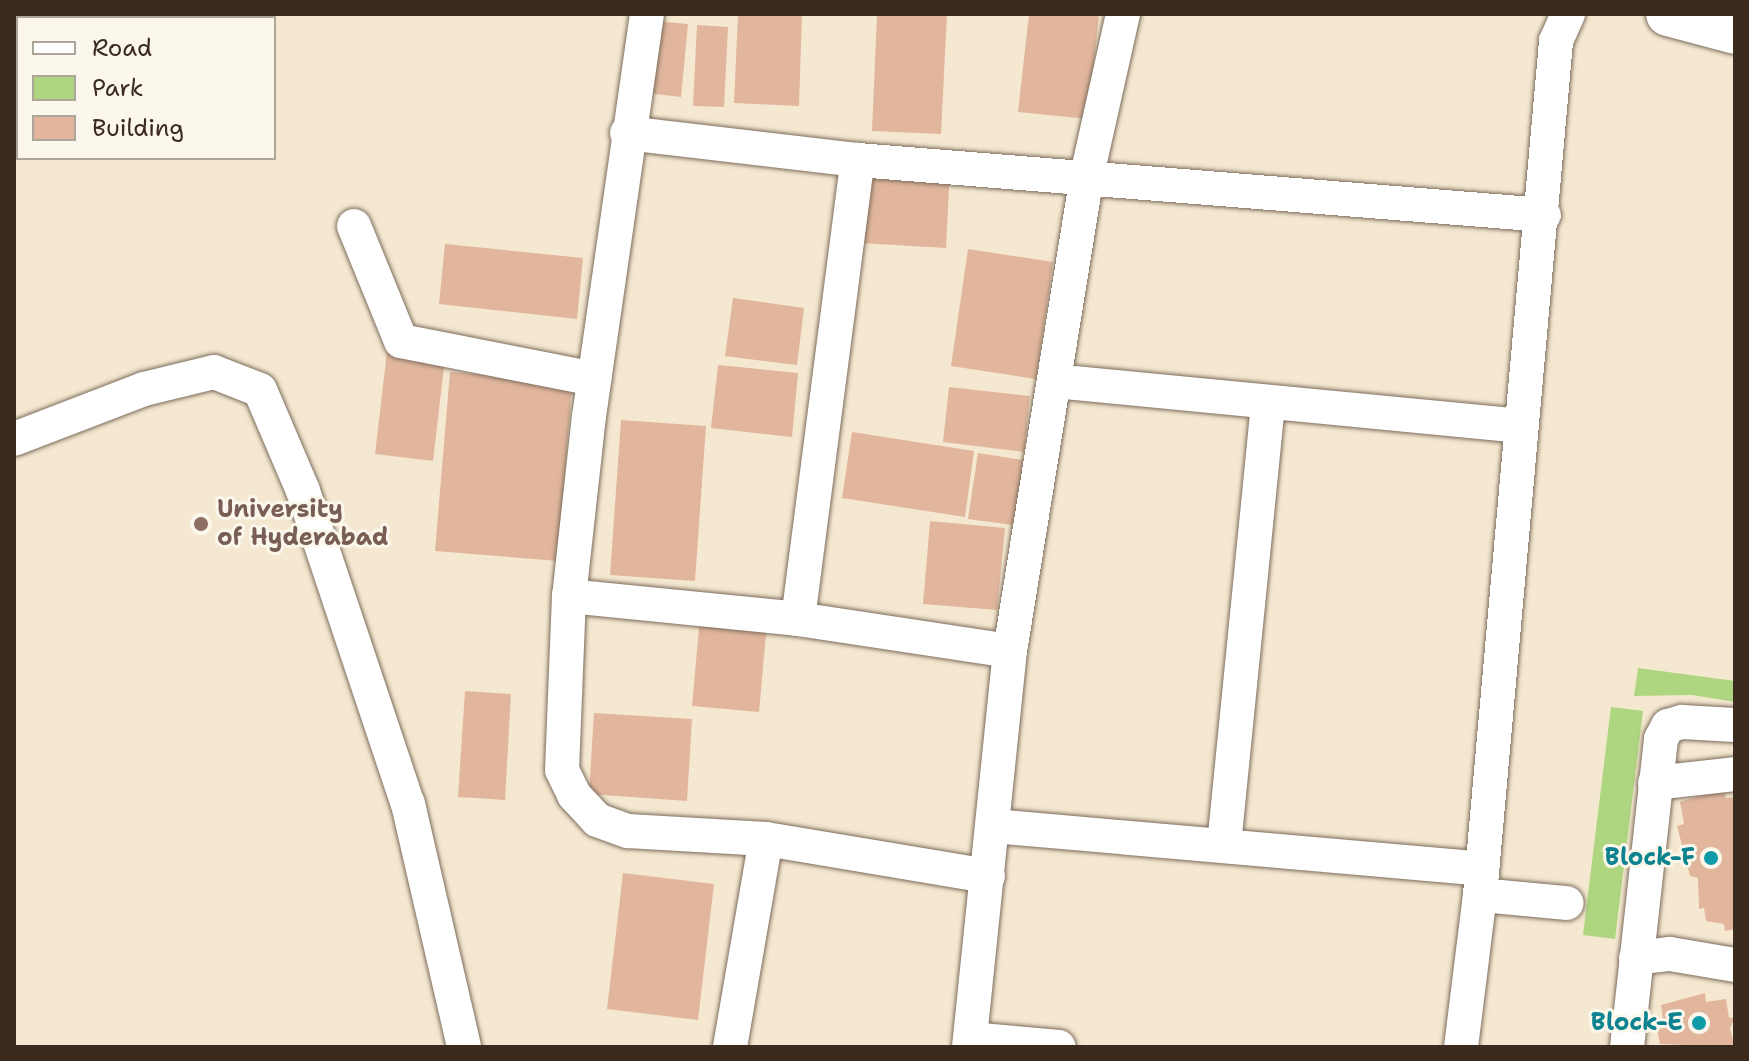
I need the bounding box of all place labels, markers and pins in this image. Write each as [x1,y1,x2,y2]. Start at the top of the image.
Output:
place label: University of Hyderabad [217,496,389,552]
marker: University of Hyderabad [192,515,210,533]
place label: Block-F [1605,844,1695,872]
marker: Block-F [1702,849,1720,867]
place label: Block-E [1591,1009,1683,1037]
marker: Block-E [1690,1014,1708,1032]

